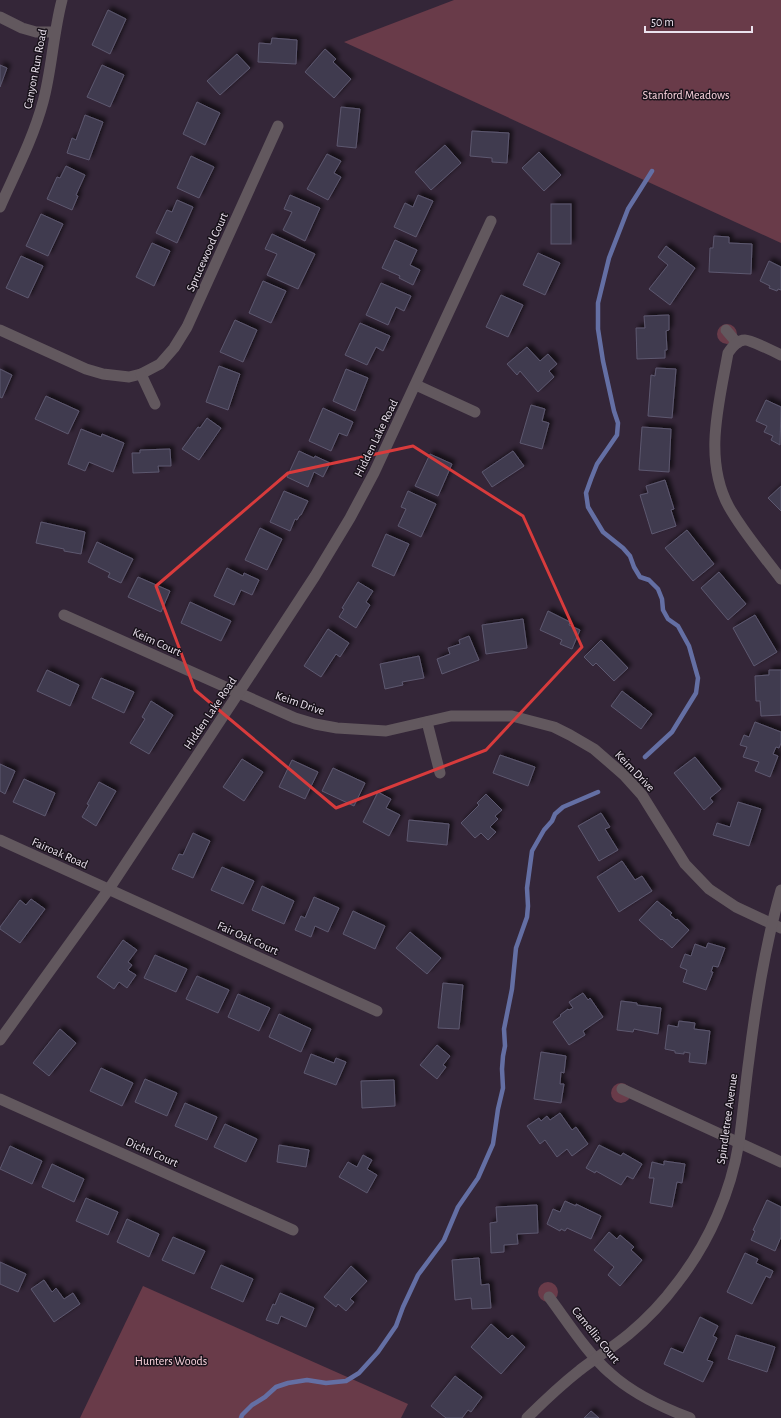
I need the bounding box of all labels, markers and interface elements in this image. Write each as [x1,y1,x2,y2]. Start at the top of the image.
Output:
scale bar [645,8,752,34]
text: 50 m [651,16,674,28]
street label: Canyon Run Road [21,28,50,110]
park label: Stanford Meadows [642,89,730,101]
street label: Sprucewood Court [184,210,230,293]
street label: Hidden Lake Road [352,397,400,479]
street label: Keim Court [131,626,183,658]
street label: Hidden Lake Road [181,675,239,751]
street label: Keim Drive [274,689,326,717]
street label: Keim Drive [613,748,657,794]
street label: Fairoak Road [30,835,90,871]
street label: Fair Oak Court [216,919,280,957]
street label: Spindletree Avenue [715,1073,739,1165]
street label: Dichtl Court [124,1135,180,1169]
street label: Camellia Court [570,1305,622,1366]
park label: Hunters Woods [135,1355,207,1367]

